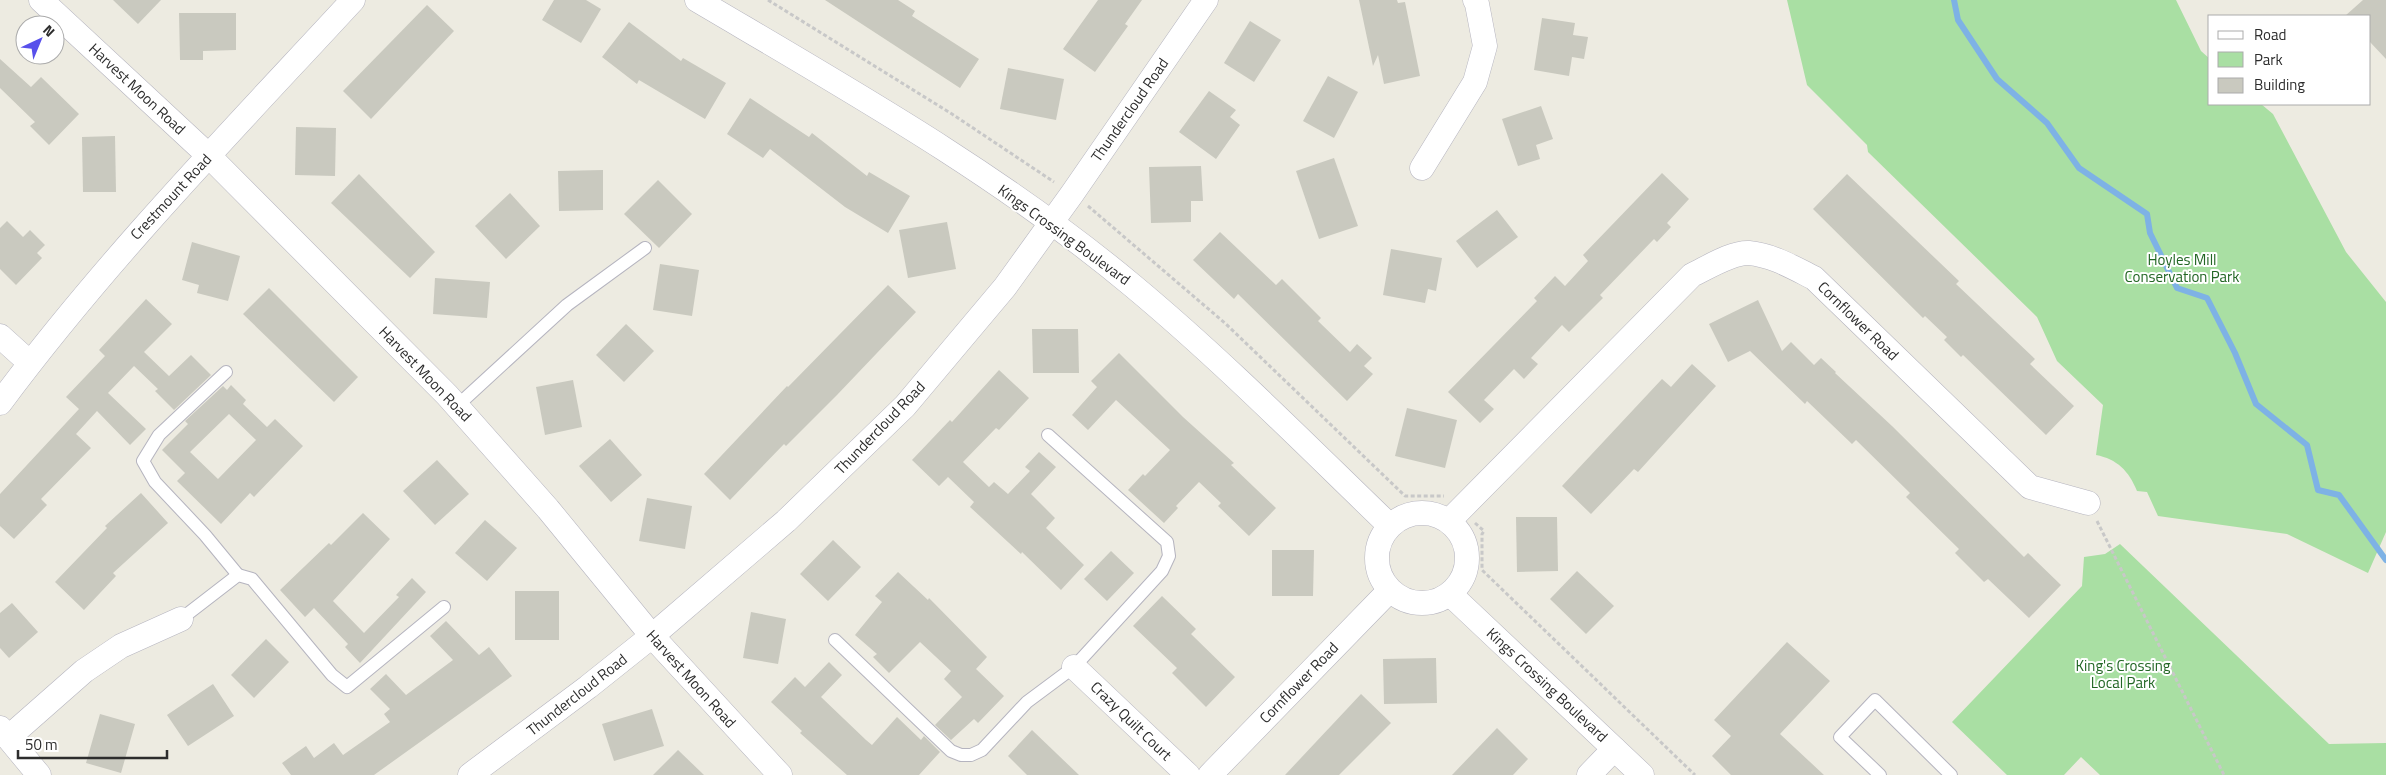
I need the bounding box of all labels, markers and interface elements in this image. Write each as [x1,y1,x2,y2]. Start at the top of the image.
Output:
north arrow [15,15,65,65]
legend [2208,15,2371,105]
text: N [39,19,60,41]
text: Road [2254,23,2286,46]
street label: Harvest Moon Road [84,38,191,140]
text: Park [2254,48,2283,71]
street label: Thundercloud Road [1085,53,1174,166]
text: Building [2254,73,2305,96]
street label: Crestmount Road [125,148,217,245]
street label: Kings Crossing Boulevard [993,179,1135,291]
park label: Hoyles Mill Conservation Park [2125,248,2239,288]
street label: Cornflower Road [1812,276,1904,366]
street label: Harvest Moon Road [374,321,477,427]
street label: Thundercloud Road [829,376,930,480]
street label: Kings Crossing Boulevard [1481,622,1613,747]
street label: Harvest Moon Road [641,624,742,733]
street label: Cornflower Road [1254,637,1344,729]
street label: Thundercloud Road [521,648,632,741]
park label: King's Crossing Local Park [2076,654,2171,694]
street label: Crazy Quilt Court [1085,676,1178,766]
scale bar [18,728,166,760]
text: 50 m [25,733,58,756]

